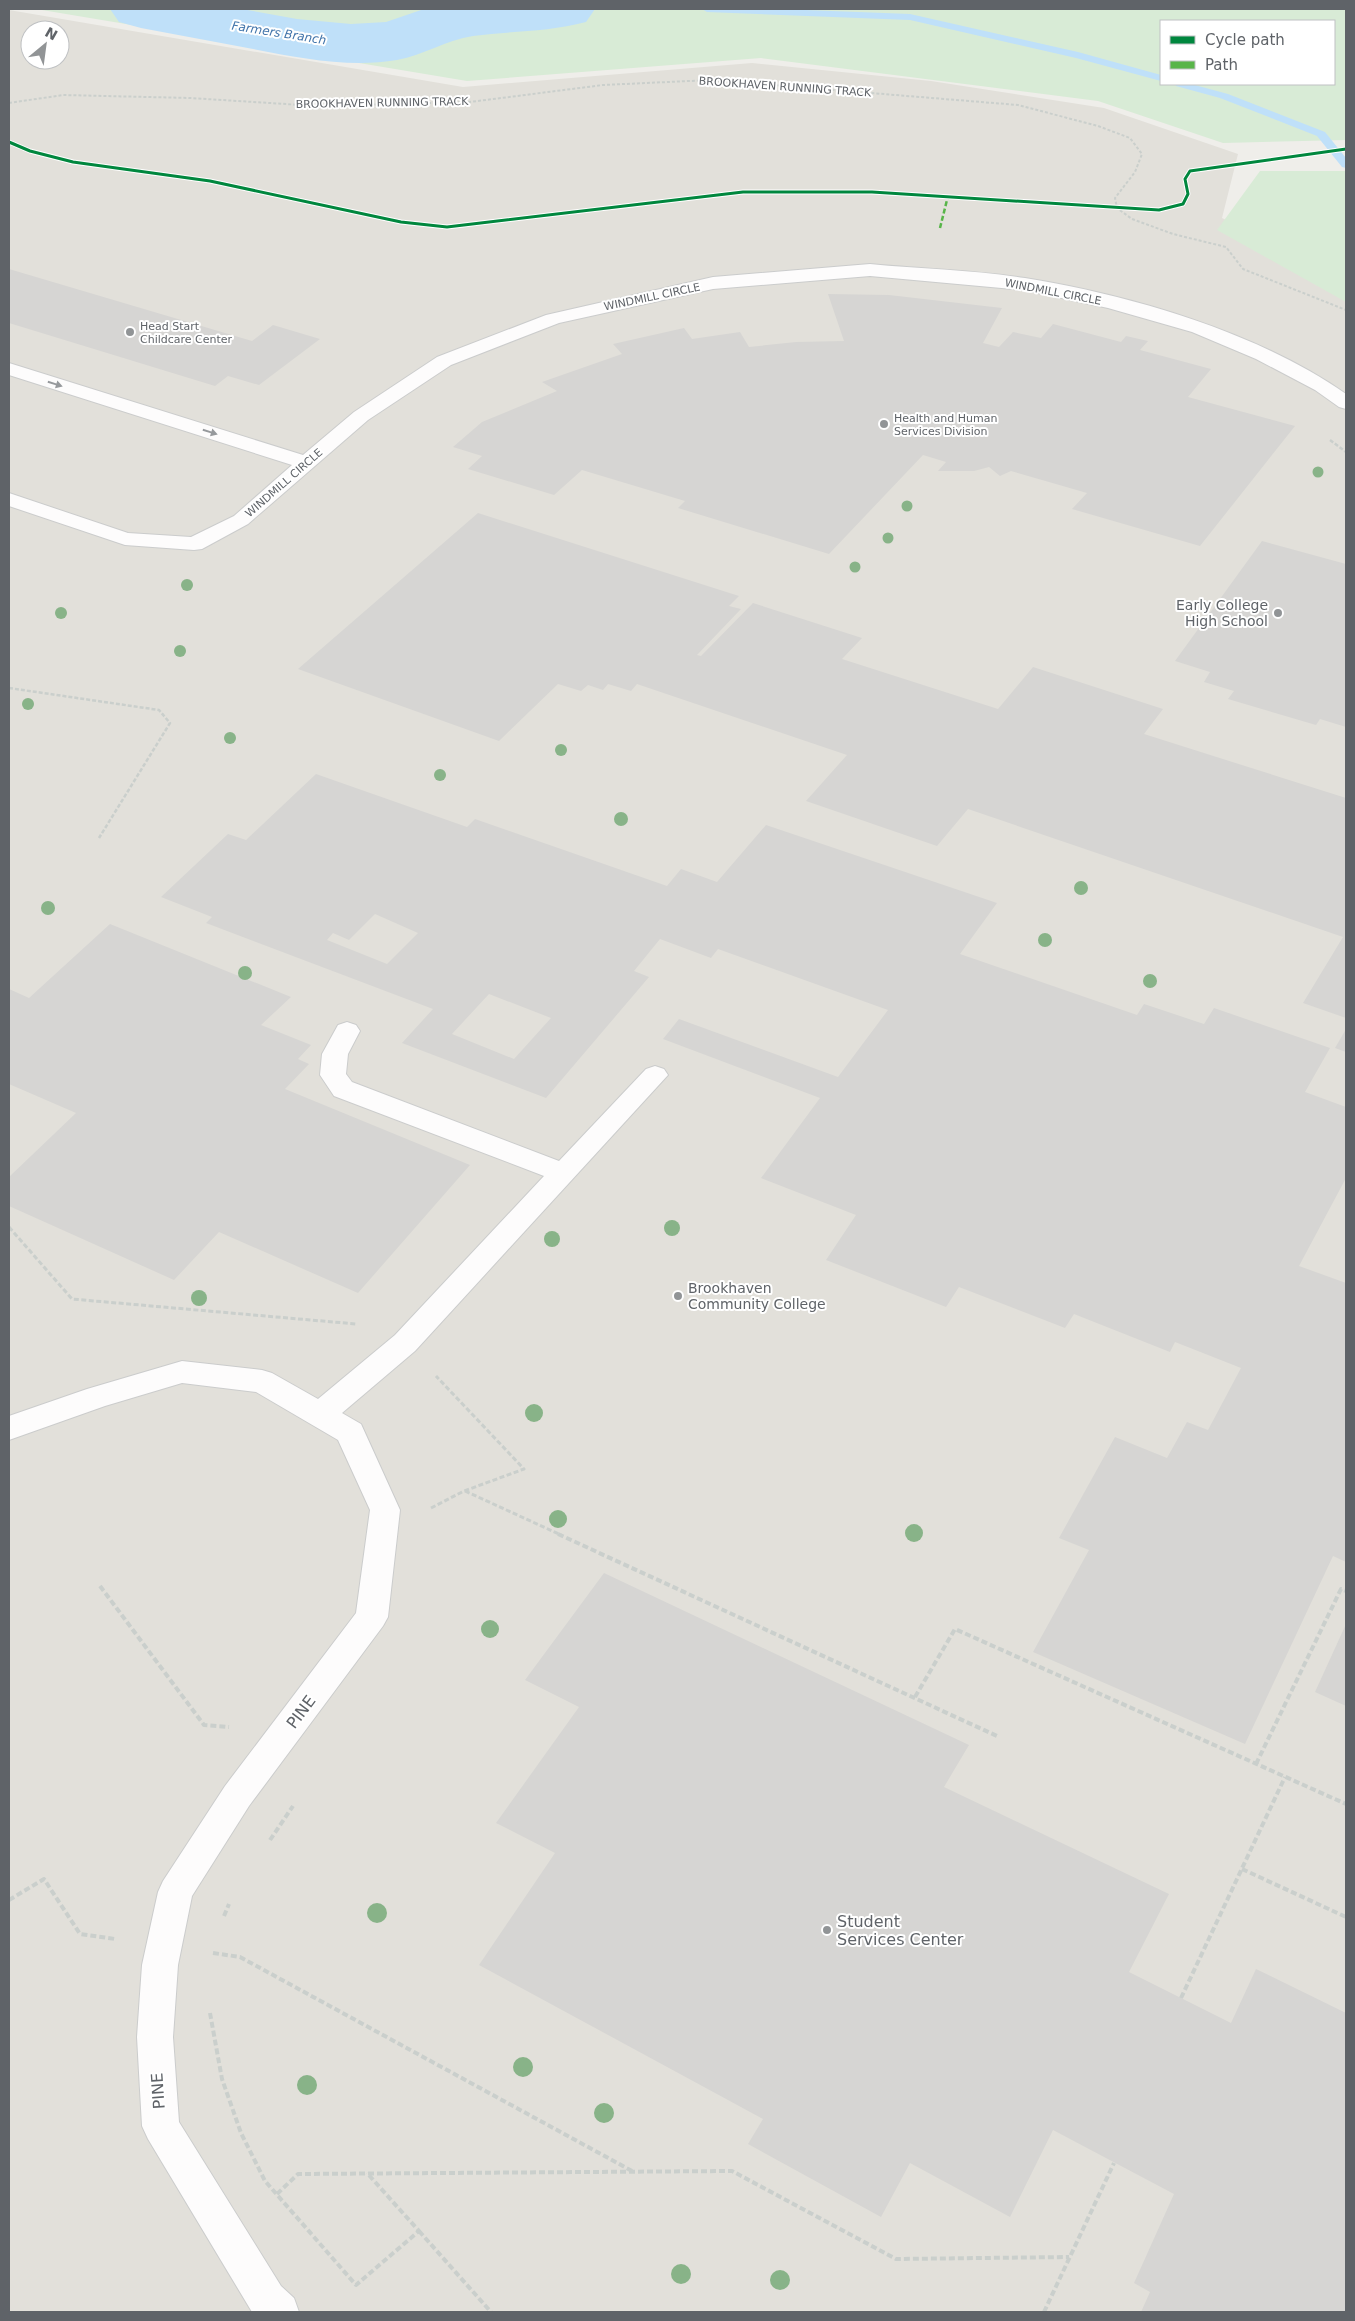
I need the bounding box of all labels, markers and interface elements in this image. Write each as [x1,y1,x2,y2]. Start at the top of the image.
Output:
water label: Farmers Branch [231,19,327,47]
north arrow [20,20,70,70]
legend [1160,20,1335,85]
text: N [42,24,60,43]
text: Cycle path [1205,31,1285,49]
text: Path [1205,56,1238,74]
street label: BROOKHAVEN RUNNING TRACK [698,74,872,100]
street label: BROOKHAVEN RUNNING TRACK [295,95,469,111]
street label: WINDMILL CIRCLE [1004,276,1102,308]
street label: WINDMILL CIRCLE [603,280,701,314]
place label: Head Start Childcare Center [140,320,233,346]
marker: Head Start Childcare Center [124,326,136,338]
one-way arrow [48,380,63,388]
place label: Health and Human Services Division [894,412,998,438]
marker: Health and Human Services Division [878,418,890,430]
one-way arrow [203,429,218,437]
street label: WINDMILL CIRCLE [243,446,325,520]
place label: Early College High School [1176,597,1268,629]
marker: Early College High School [1272,607,1284,619]
place label: Brookhaven Community College [688,1280,826,1312]
marker: Brookhaven Community College [672,1290,684,1302]
street label: PINE [282,1692,320,1732]
place label: Student Services Center [837,1912,964,1949]
marker: Student Services Center [821,1924,833,1936]
street label: PINE [147,2072,169,2110]

